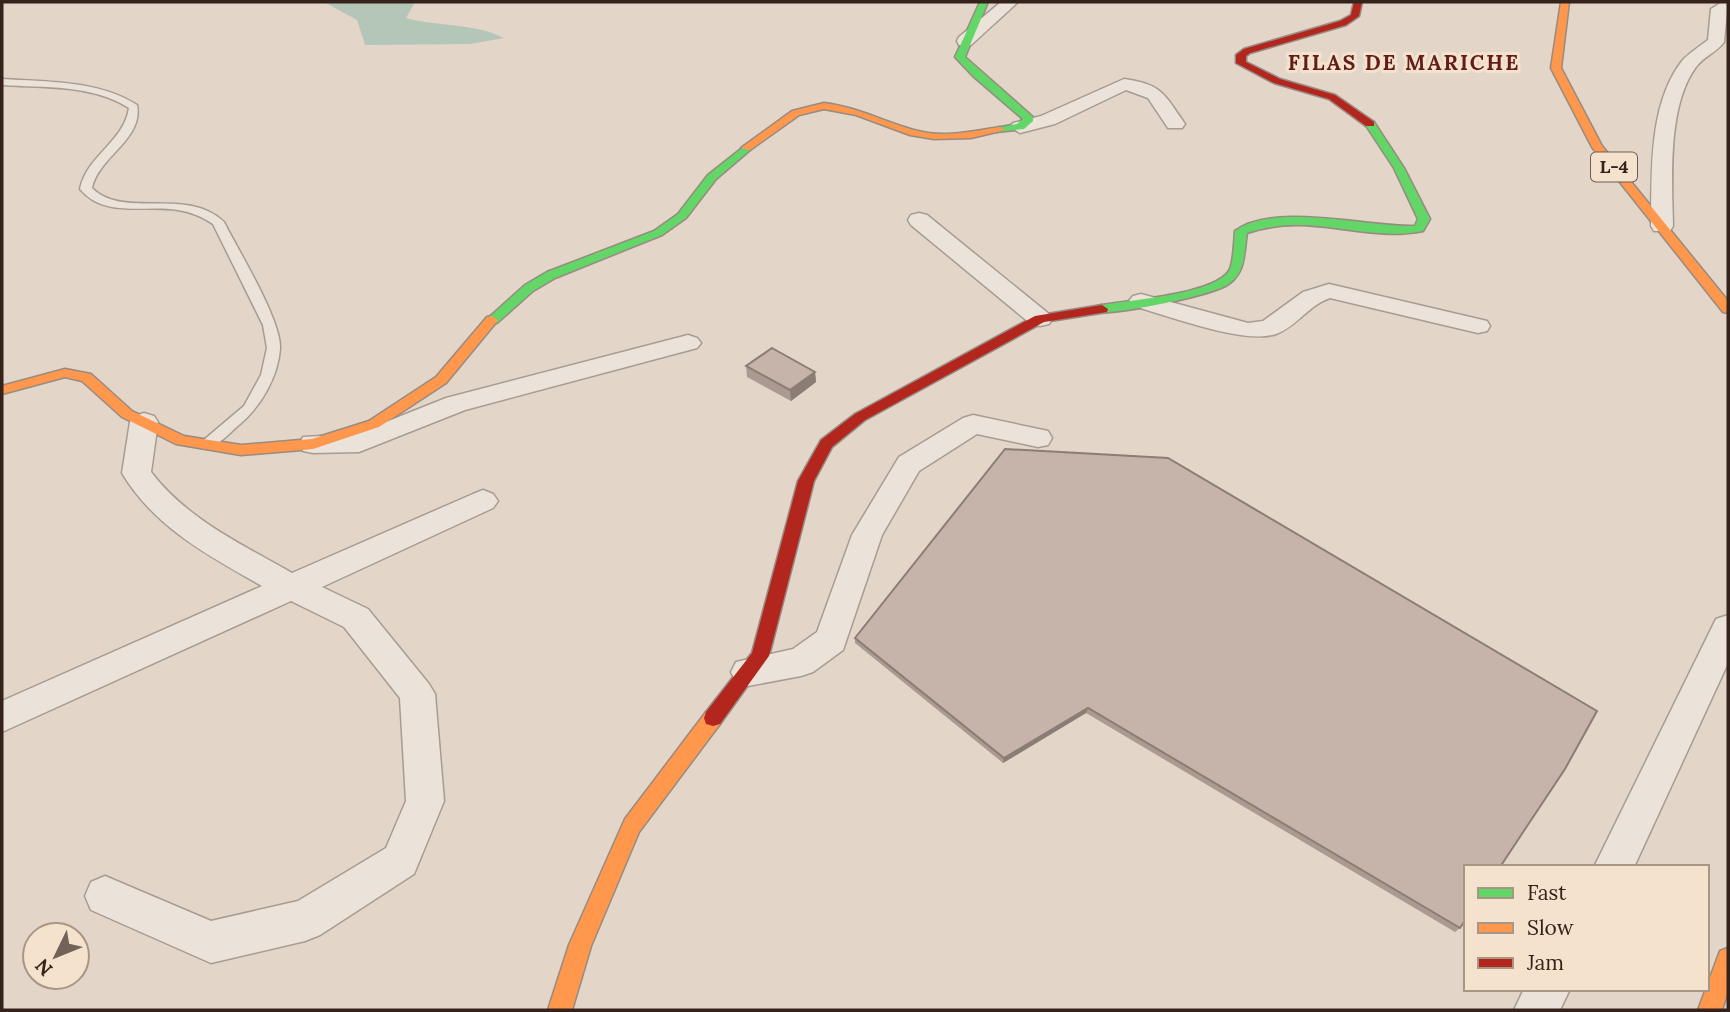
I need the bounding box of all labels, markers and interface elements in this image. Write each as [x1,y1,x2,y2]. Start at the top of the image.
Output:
district label: FILAS DE MARICHE [1288,49,1520,76]
road number: L-4 [1591,152,1637,182]
legend [1464,865,1709,991]
text: Fast [1527,879,1567,906]
text: Slow [1527,914,1574,941]
north arrow [21,921,91,991]
text: Jam [1526,949,1564,976]
text: N [30,954,57,981]

